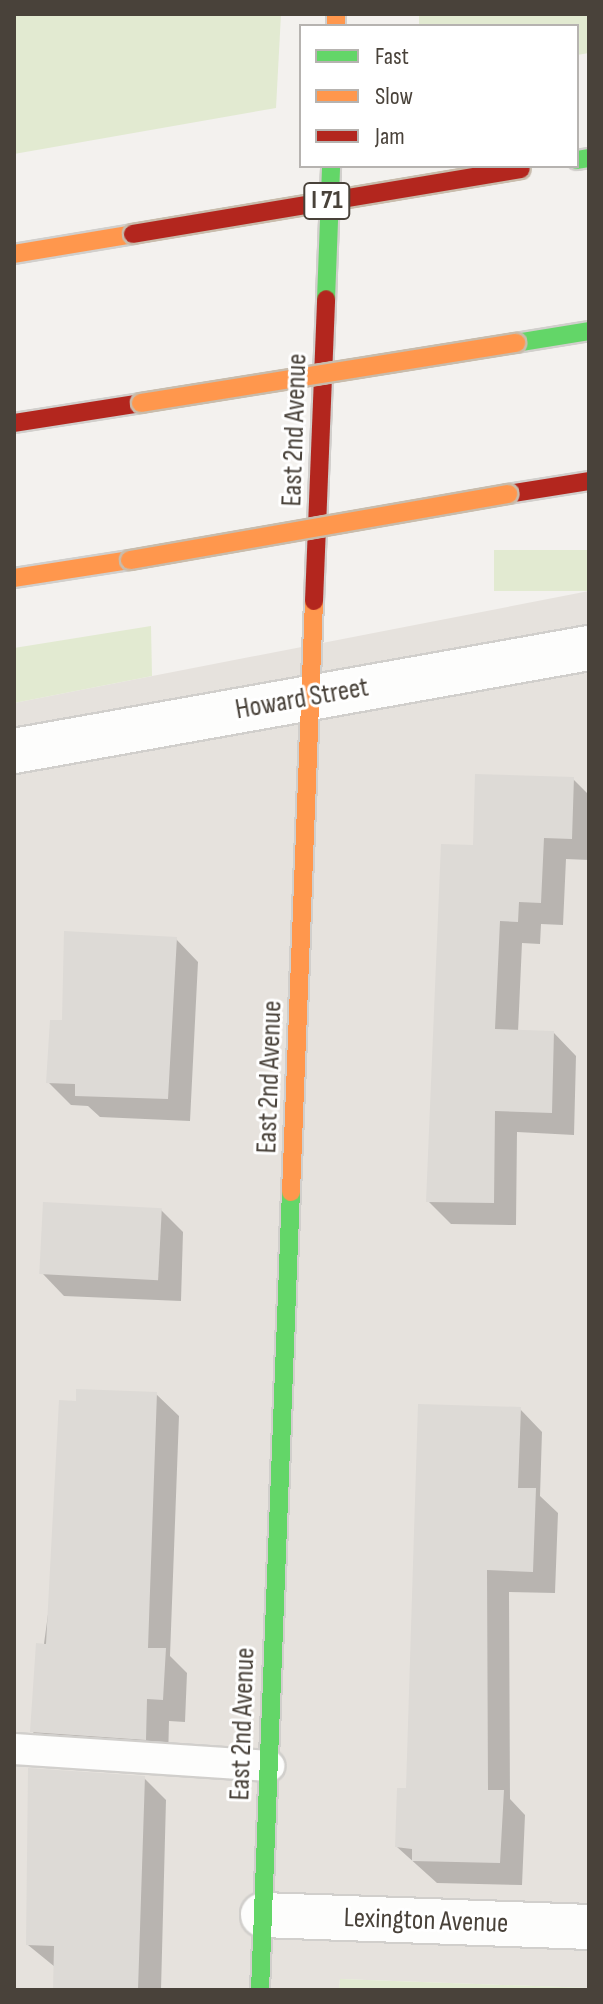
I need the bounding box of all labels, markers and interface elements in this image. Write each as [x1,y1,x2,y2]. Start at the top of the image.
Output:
legend [299,24,579,168]
text: Fast [375,42,409,71]
text: Slow [375,82,413,111]
text: Jam [375,122,405,151]
road number: I 71 [303,179,351,223]
street label: East 2nd Avenue [276,353,314,507]
street label: Howard Street [233,671,371,727]
street label: East 2nd Avenue [251,1000,289,1154]
street label: East 2nd Avenue [224,1647,262,1801]
street label: Lexington Avenue [343,1901,509,1941]

